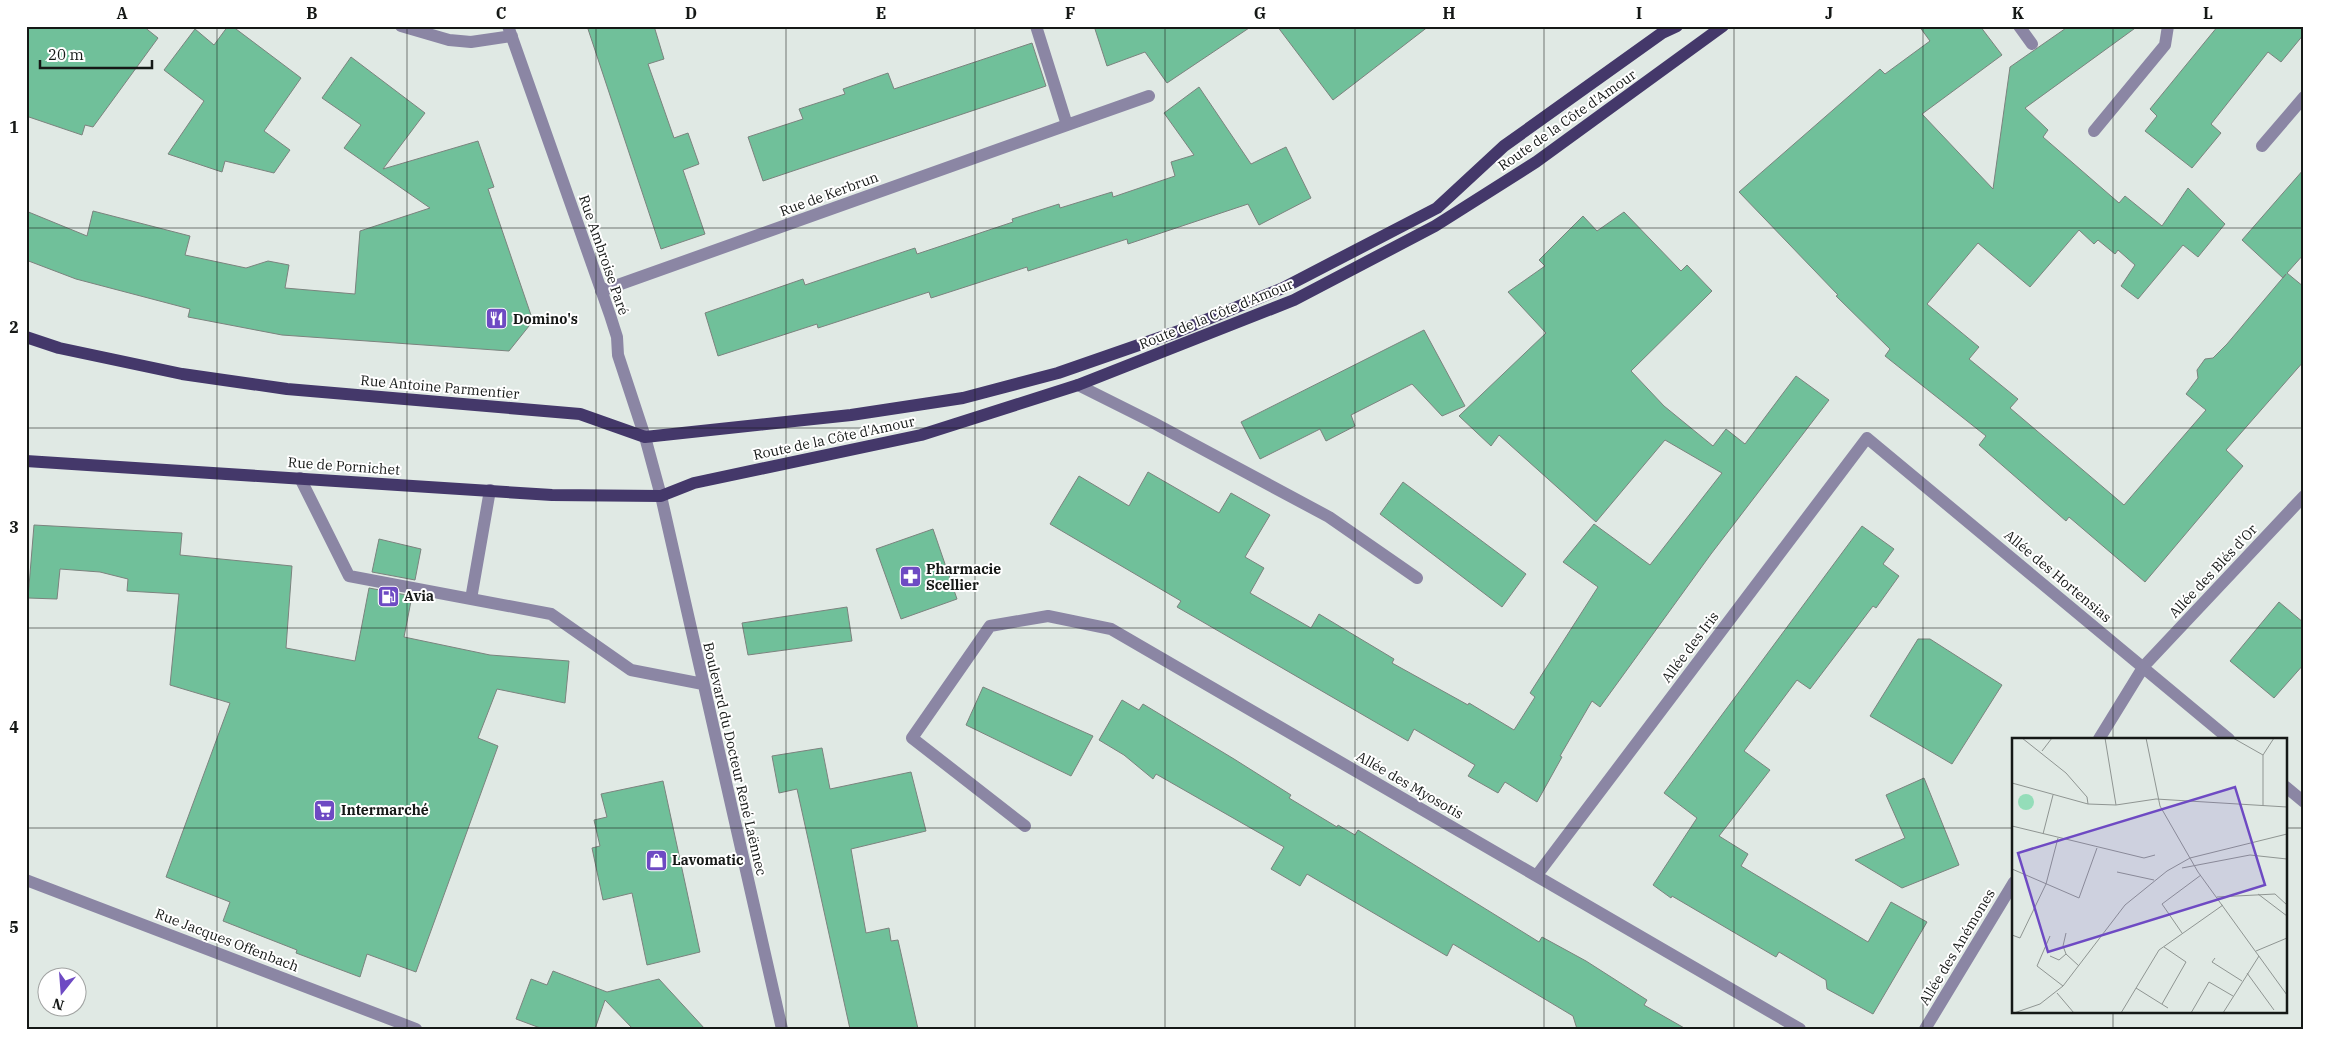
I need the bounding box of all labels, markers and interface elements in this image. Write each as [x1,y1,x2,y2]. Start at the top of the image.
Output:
text: A [116,3,128,23]
text: B [306,3,318,23]
text: C [496,3,506,23]
text: D [685,3,697,23]
text: E [876,3,886,23]
text: F [1065,3,1075,23]
text: G [1254,3,1266,23]
text: H [1443,3,1456,23]
text: I [1636,3,1642,23]
text: J [1825,3,1833,23]
text: K [2012,3,2025,23]
text: L [2203,3,2213,23]
scale bar [40,38,152,70]
text: 20 m [48,45,84,64]
street label: Route de la Côte d'Amour [1494,65,1640,175]
text: 1 [9,117,19,137]
street label: Rue de Kerbrun [777,168,881,220]
street label: Rue Ambroise Paré [575,192,633,318]
street label: Route de la Côte d'Amour [1136,275,1296,353]
restaurant icon: Domino's [485,307,509,331]
place label: Domino's [513,310,578,328]
text: 2 [9,317,19,337]
street label: Rue Antoine Parmentier [360,371,521,403]
street label: Route de la Côte d'Amour [752,412,917,464]
street label: Rue de Pornichet [287,453,401,479]
text: 3 [9,517,19,537]
street label: Allée des Blés d'Or [2165,520,2262,622]
street label: Allée des Hortensias [2001,526,2115,626]
place label: Pharmacie Scellier [926,560,1001,594]
pharmacy icon: Pharmacie Scellier [898,565,922,589]
fuel station icon: Avia [376,584,400,608]
place label: Avia [404,587,434,605]
street label: Allée des Iris [1657,608,1723,686]
street label: Boulevard du Docteur René Laënnec [699,640,771,878]
text: 4 [9,717,19,737]
inset map [2012,738,2288,1012]
street label: Allée des Myosotis [1353,747,1467,823]
supermarket icon: Intermarché [313,798,337,822]
place label: Intermarché [341,801,429,819]
shop icon: Lavomatic [644,848,668,872]
place label: Lavomatic [672,851,744,869]
street label: Allée des Anémones [1915,885,1999,1009]
street label: Rue Jacques Offenbach [153,904,302,976]
text: 5 [9,917,19,937]
north arrow [38,968,88,1018]
text: N [50,994,66,1015]

